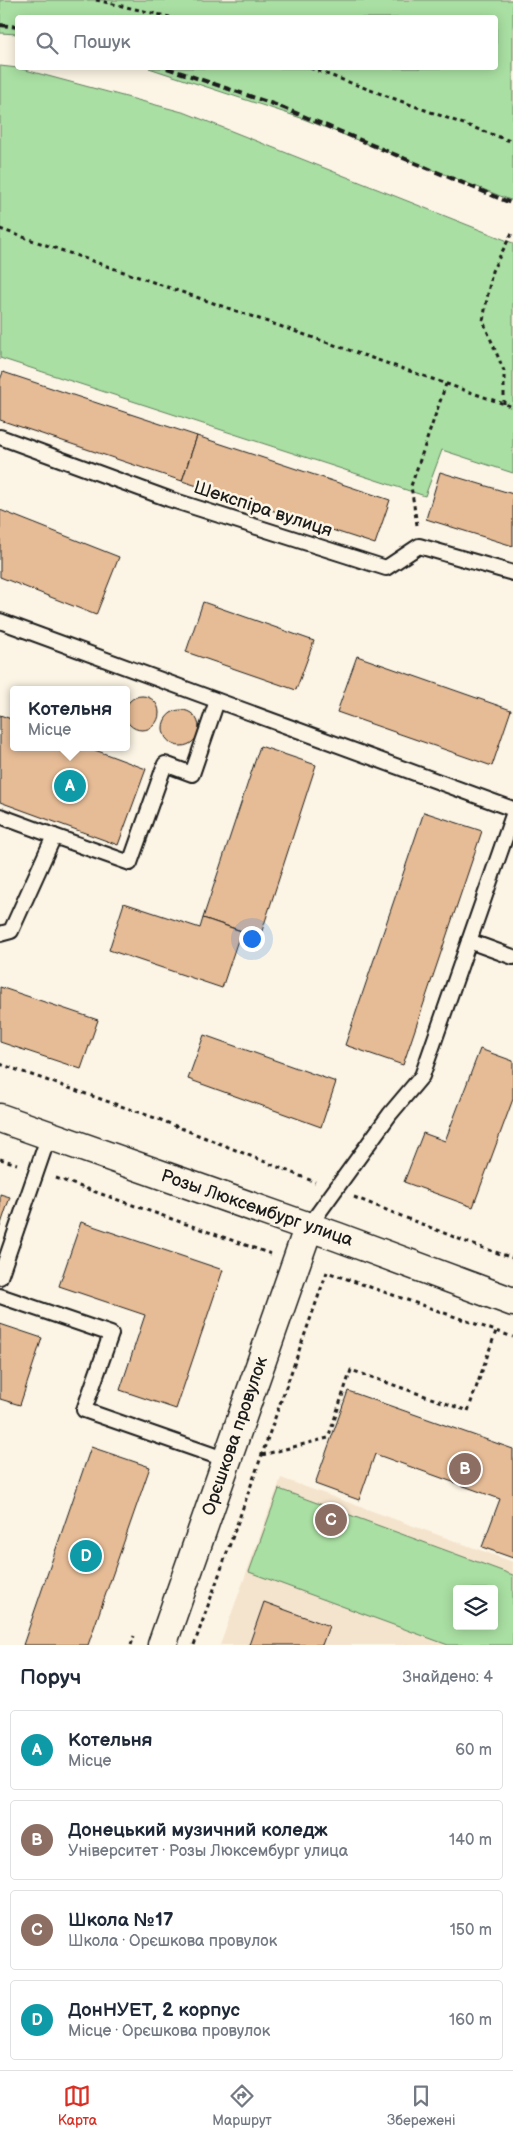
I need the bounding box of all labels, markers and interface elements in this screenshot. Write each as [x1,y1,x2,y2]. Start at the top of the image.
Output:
search box [15,15,498,70]
icon: search [33,29,61,57]
text: Пошук [73,31,131,54]
street label: Шекспіра вулиця [191,477,335,541]
popup [10,686,130,751]
text: Котельня [28,698,112,721]
text: Місце [28,721,71,740]
pin: A [54,767,86,805]
your location [239,926,265,952]
street label: Розы Люксембург улица [158,1165,356,1251]
street label: Орєшкова провулок [198,1353,272,1518]
pin: B [449,1450,481,1488]
pin: C [315,1501,347,1539]
pin: D [70,1537,102,1575]
map controls [453,1585,498,1630]
button: layers [453,1585,498,1630]
text: Поруч [20,1665,81,1690]
text: Знайдено: 4 [403,1668,493,1687]
text: Котельня [68,1729,153,1752]
text: A [32,1741,42,1760]
text: 60 m [455,1741,492,1760]
text: Місце [68,1752,112,1771]
text: Донецький музичний коледж [68,1819,328,1842]
text: B [31,1831,43,1850]
text: 140 m [449,1831,492,1850]
text: Університет · Розы Люксембург улица [68,1842,348,1861]
text: Школа №17 [68,1909,174,1932]
text: C [31,1921,43,1940]
text: 150 m [450,1921,492,1940]
text: Школа · Орєшкова провулок [68,1932,277,1951]
text: ДонНУЕТ, 2 корпус [68,1999,240,2022]
text: D [31,2011,43,2030]
text: 160 m [449,2011,492,2030]
text: Місце · Орєшкова провулок [68,2022,270,2041]
tab: Карта [58,2082,97,2129]
tab: Маршрут [212,2082,272,2129]
tab: Збережені [387,2082,455,2129]

